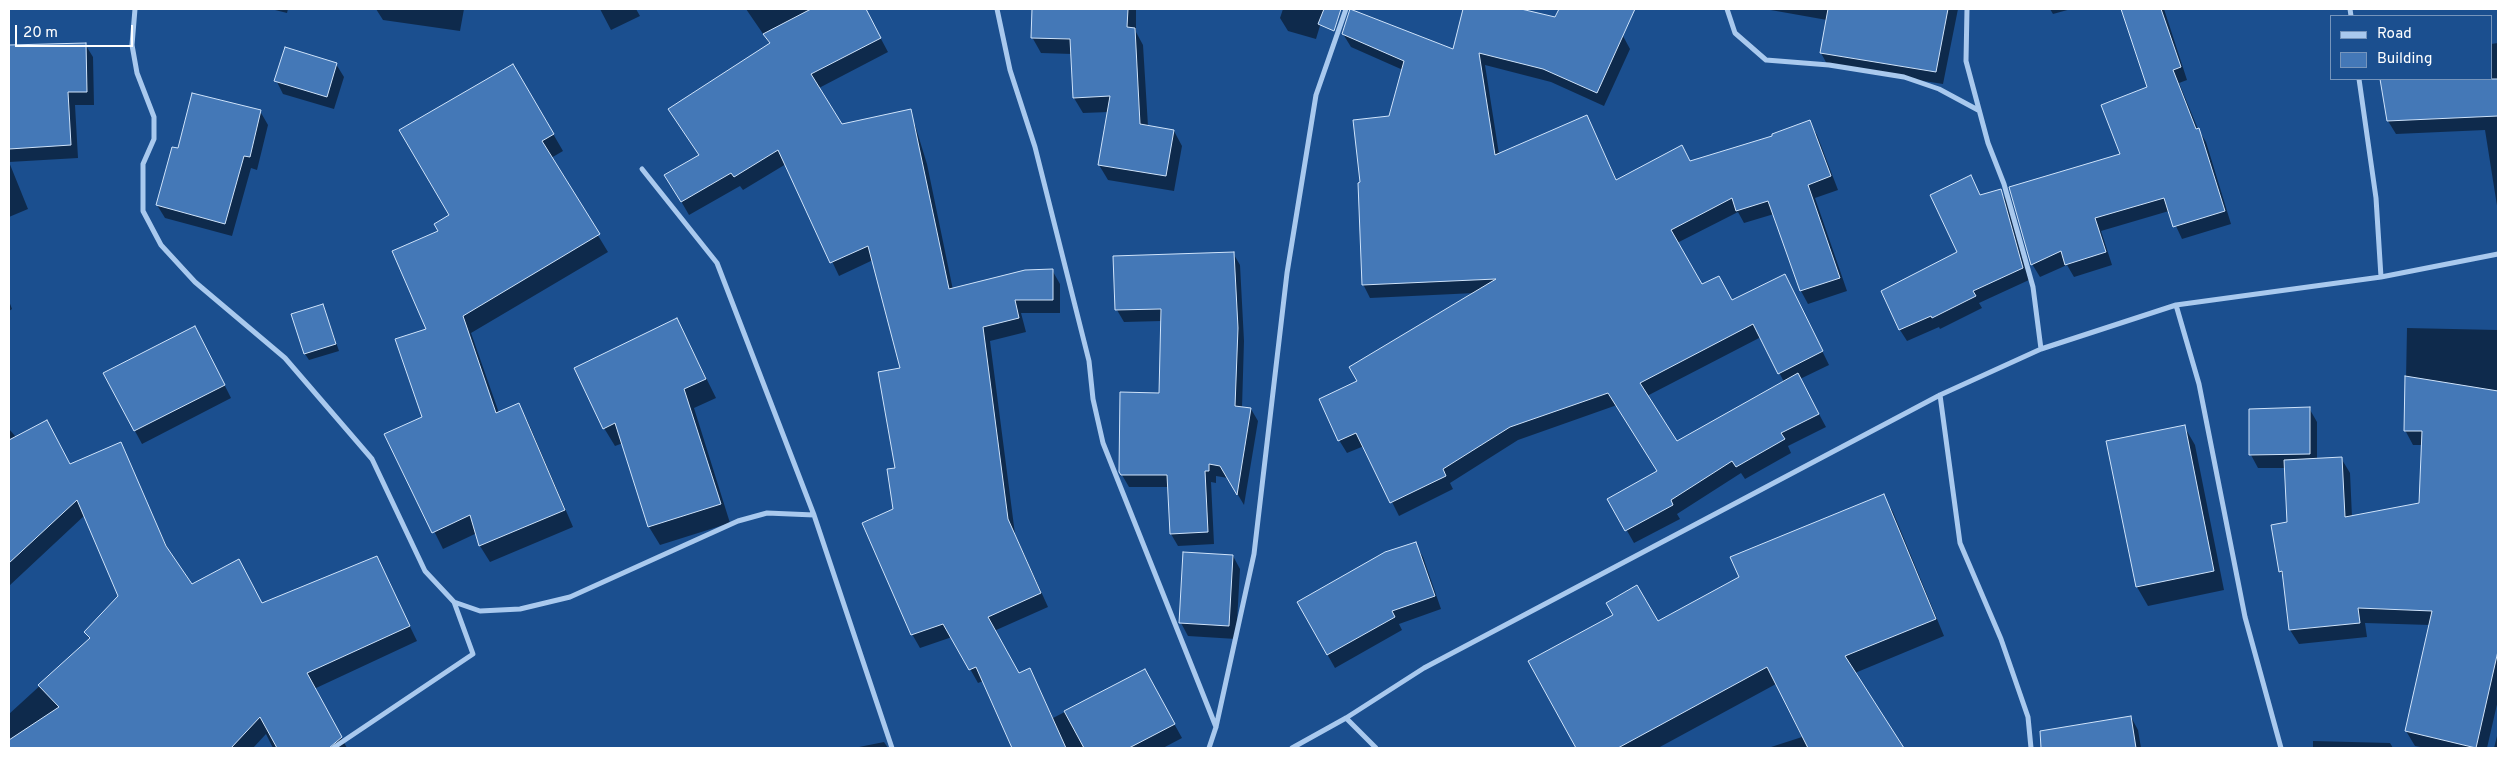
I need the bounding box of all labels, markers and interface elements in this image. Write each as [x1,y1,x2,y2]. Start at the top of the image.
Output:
scale bar [18,15,135,47]
legend [2330,15,2492,80]
text: 20 m [23,24,58,43]
text: Road [2377,25,2412,44]
text: Building [2377,50,2432,69]

